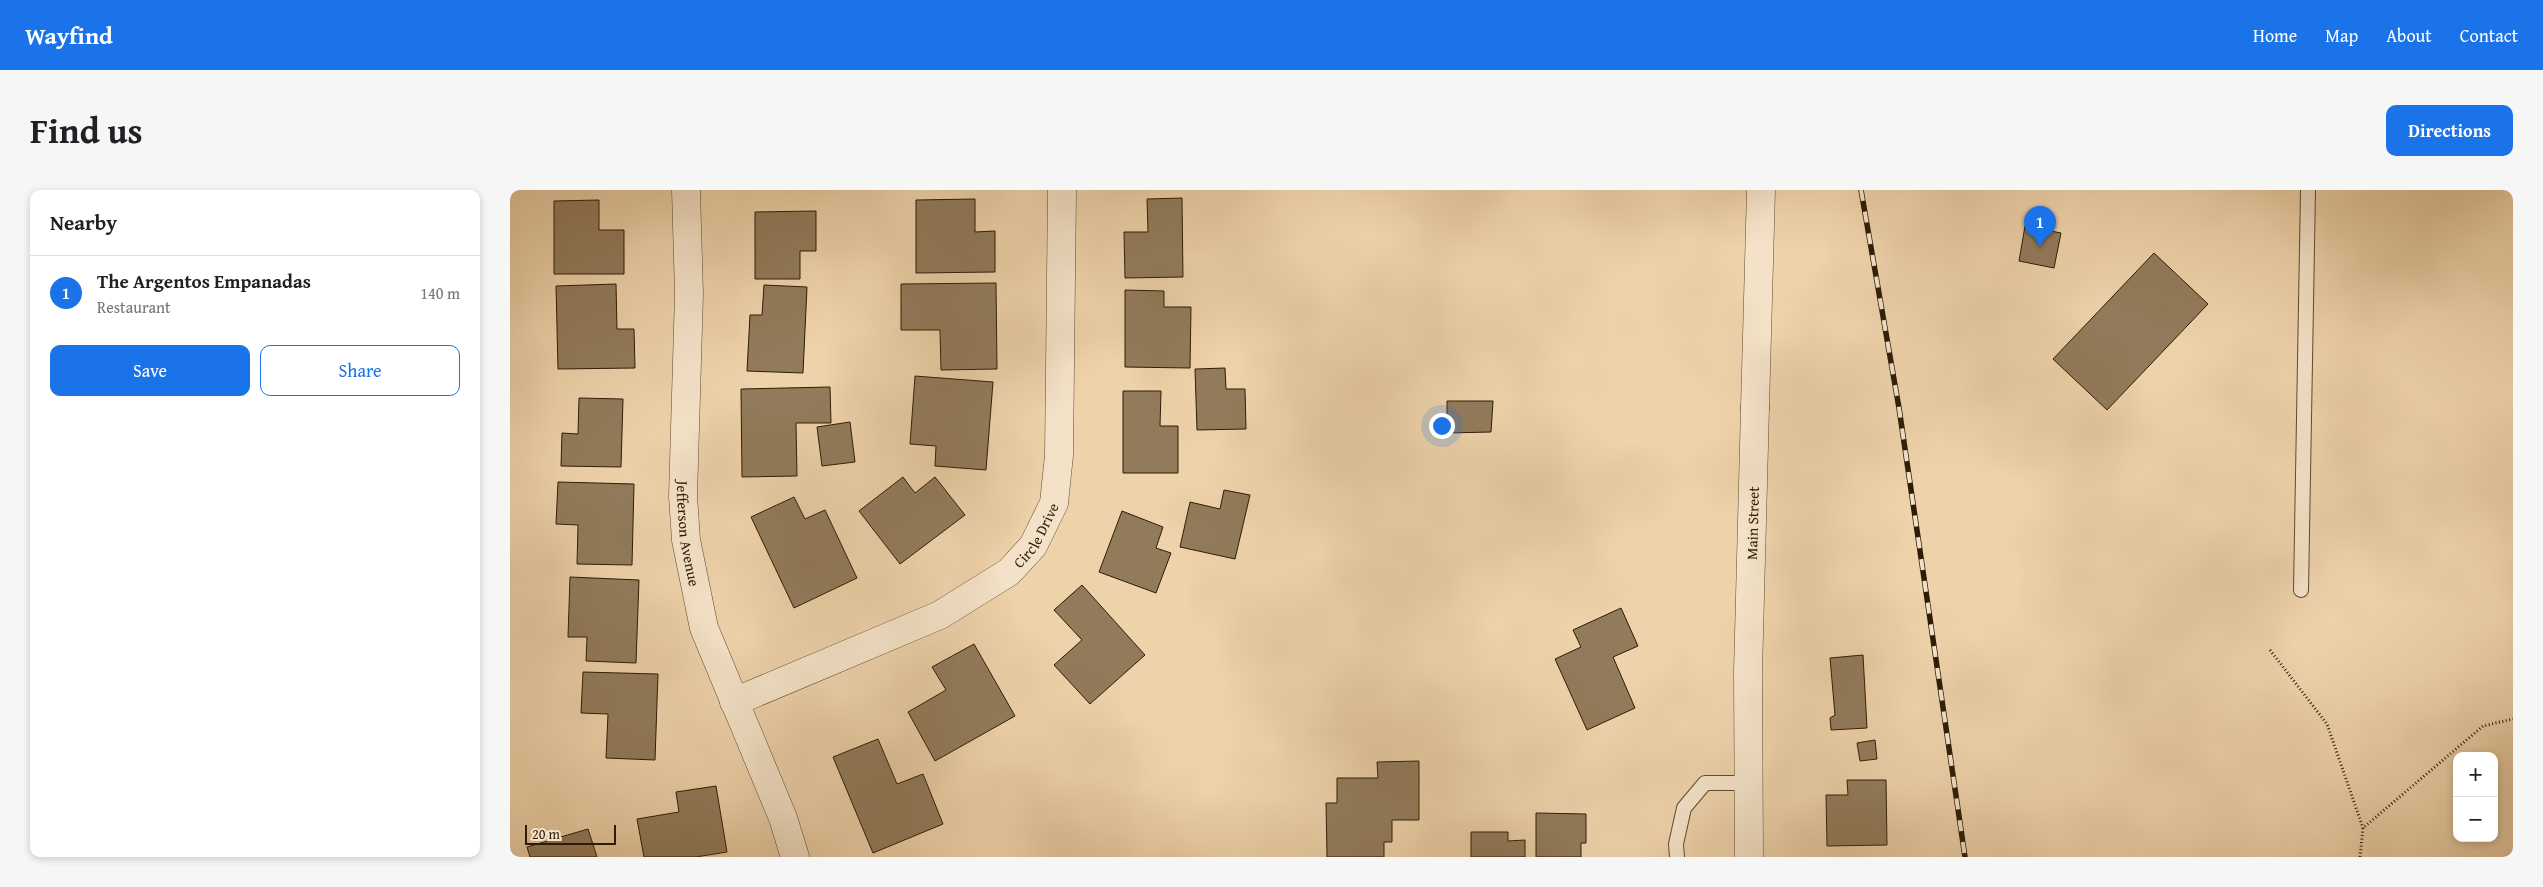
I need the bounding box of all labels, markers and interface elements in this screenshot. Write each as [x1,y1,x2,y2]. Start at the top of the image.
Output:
text: Wayfind [25,18,113,53]
text: Home [2253,22,2297,49]
text: Map [2325,22,2358,49]
text: About [2386,22,2432,49]
text: Contact [2460,22,2518,49]
text: Find us [30,105,143,156]
button: Directions [2386,105,2513,156]
pin: 1 [2024,206,2056,247]
text: Nearby [50,207,117,238]
text: The Argentos Empanadas [97,267,311,295]
text: 1 [62,281,70,305]
text: 140 m [420,281,460,305]
text: Restaurant [97,295,171,319]
button: Save [50,345,250,396]
button: Share [260,345,460,396]
your location [1429,413,1455,439]
street label: Jefferson Avenue [672,478,706,588]
street label: Main Street [1740,485,1763,560]
street label: Circle Drive [1008,499,1063,572]
map controls [2453,752,2498,842]
button: + [2453,752,2498,797]
button: − [2453,797,2498,842]
scale bar [525,822,616,845]
text: 20 m [532,824,560,844]

